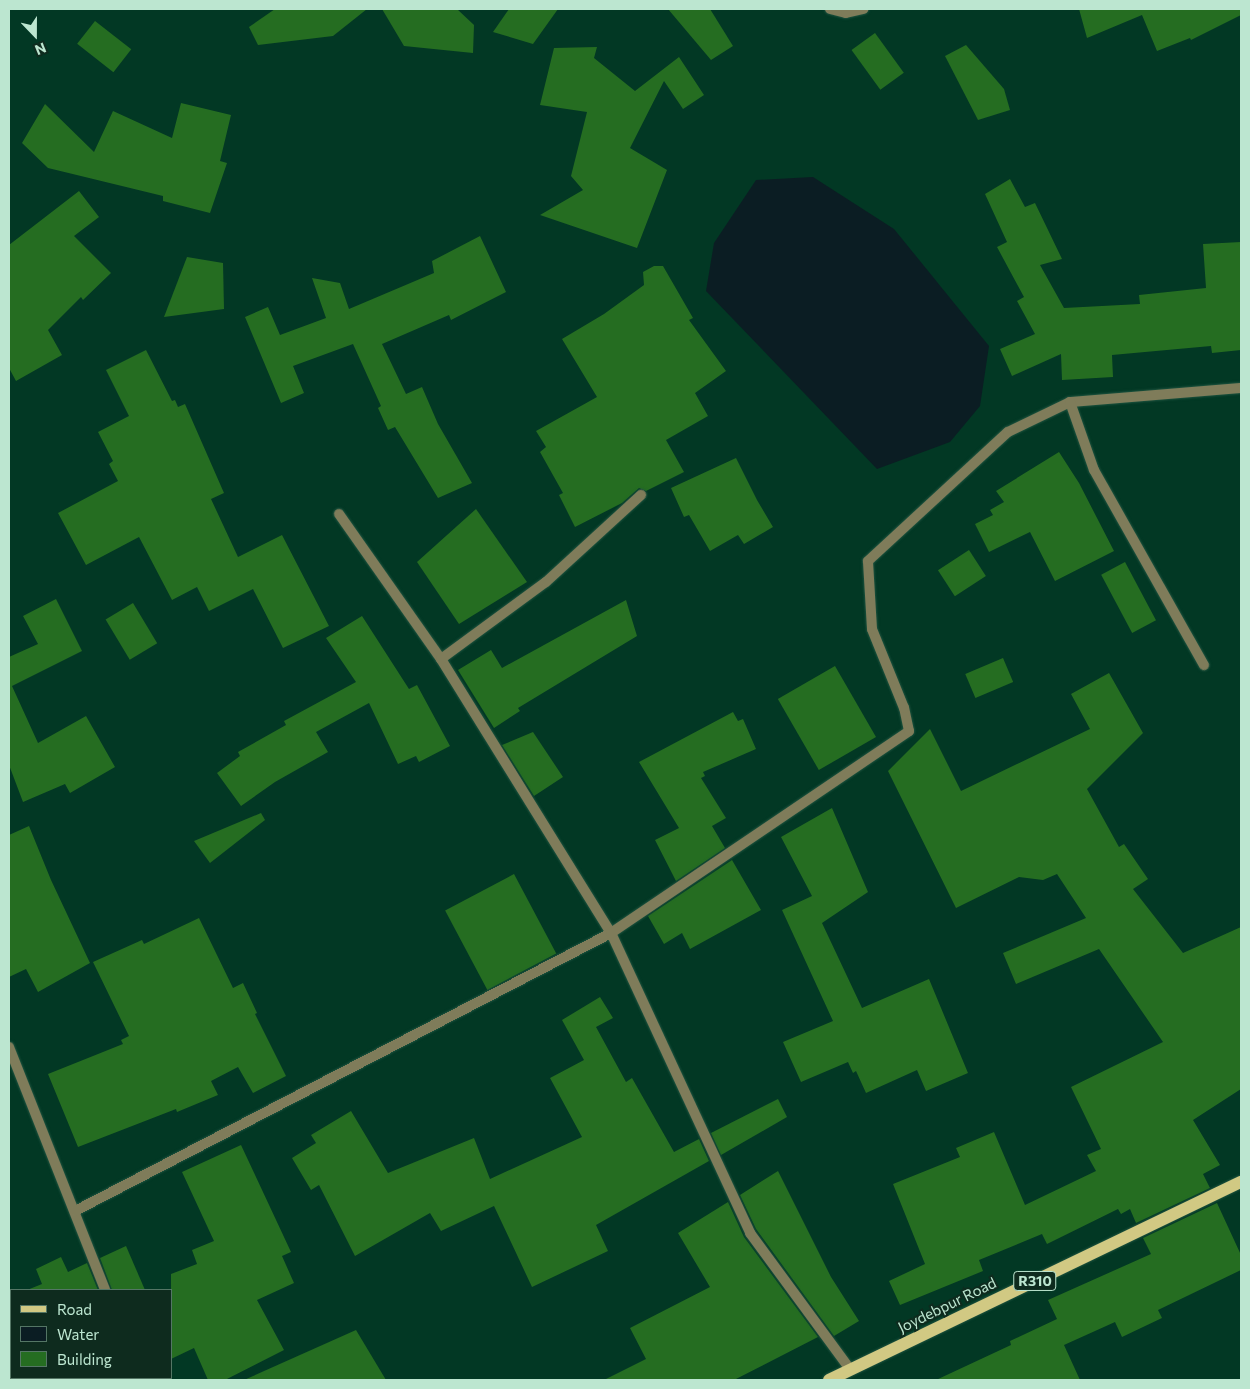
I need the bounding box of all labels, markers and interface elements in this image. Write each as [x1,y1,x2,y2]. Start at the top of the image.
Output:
north arrow [10,10,60,60]
text: N [33,40,49,59]
road number: R310 [1012,1270,1058,1292]
street label: Joydebpur Road [895,1273,999,1337]
legend [10,1289,172,1379]
text: Road [57,1300,92,1318]
text: Water [57,1325,99,1343]
text: Building [57,1350,112,1368]

